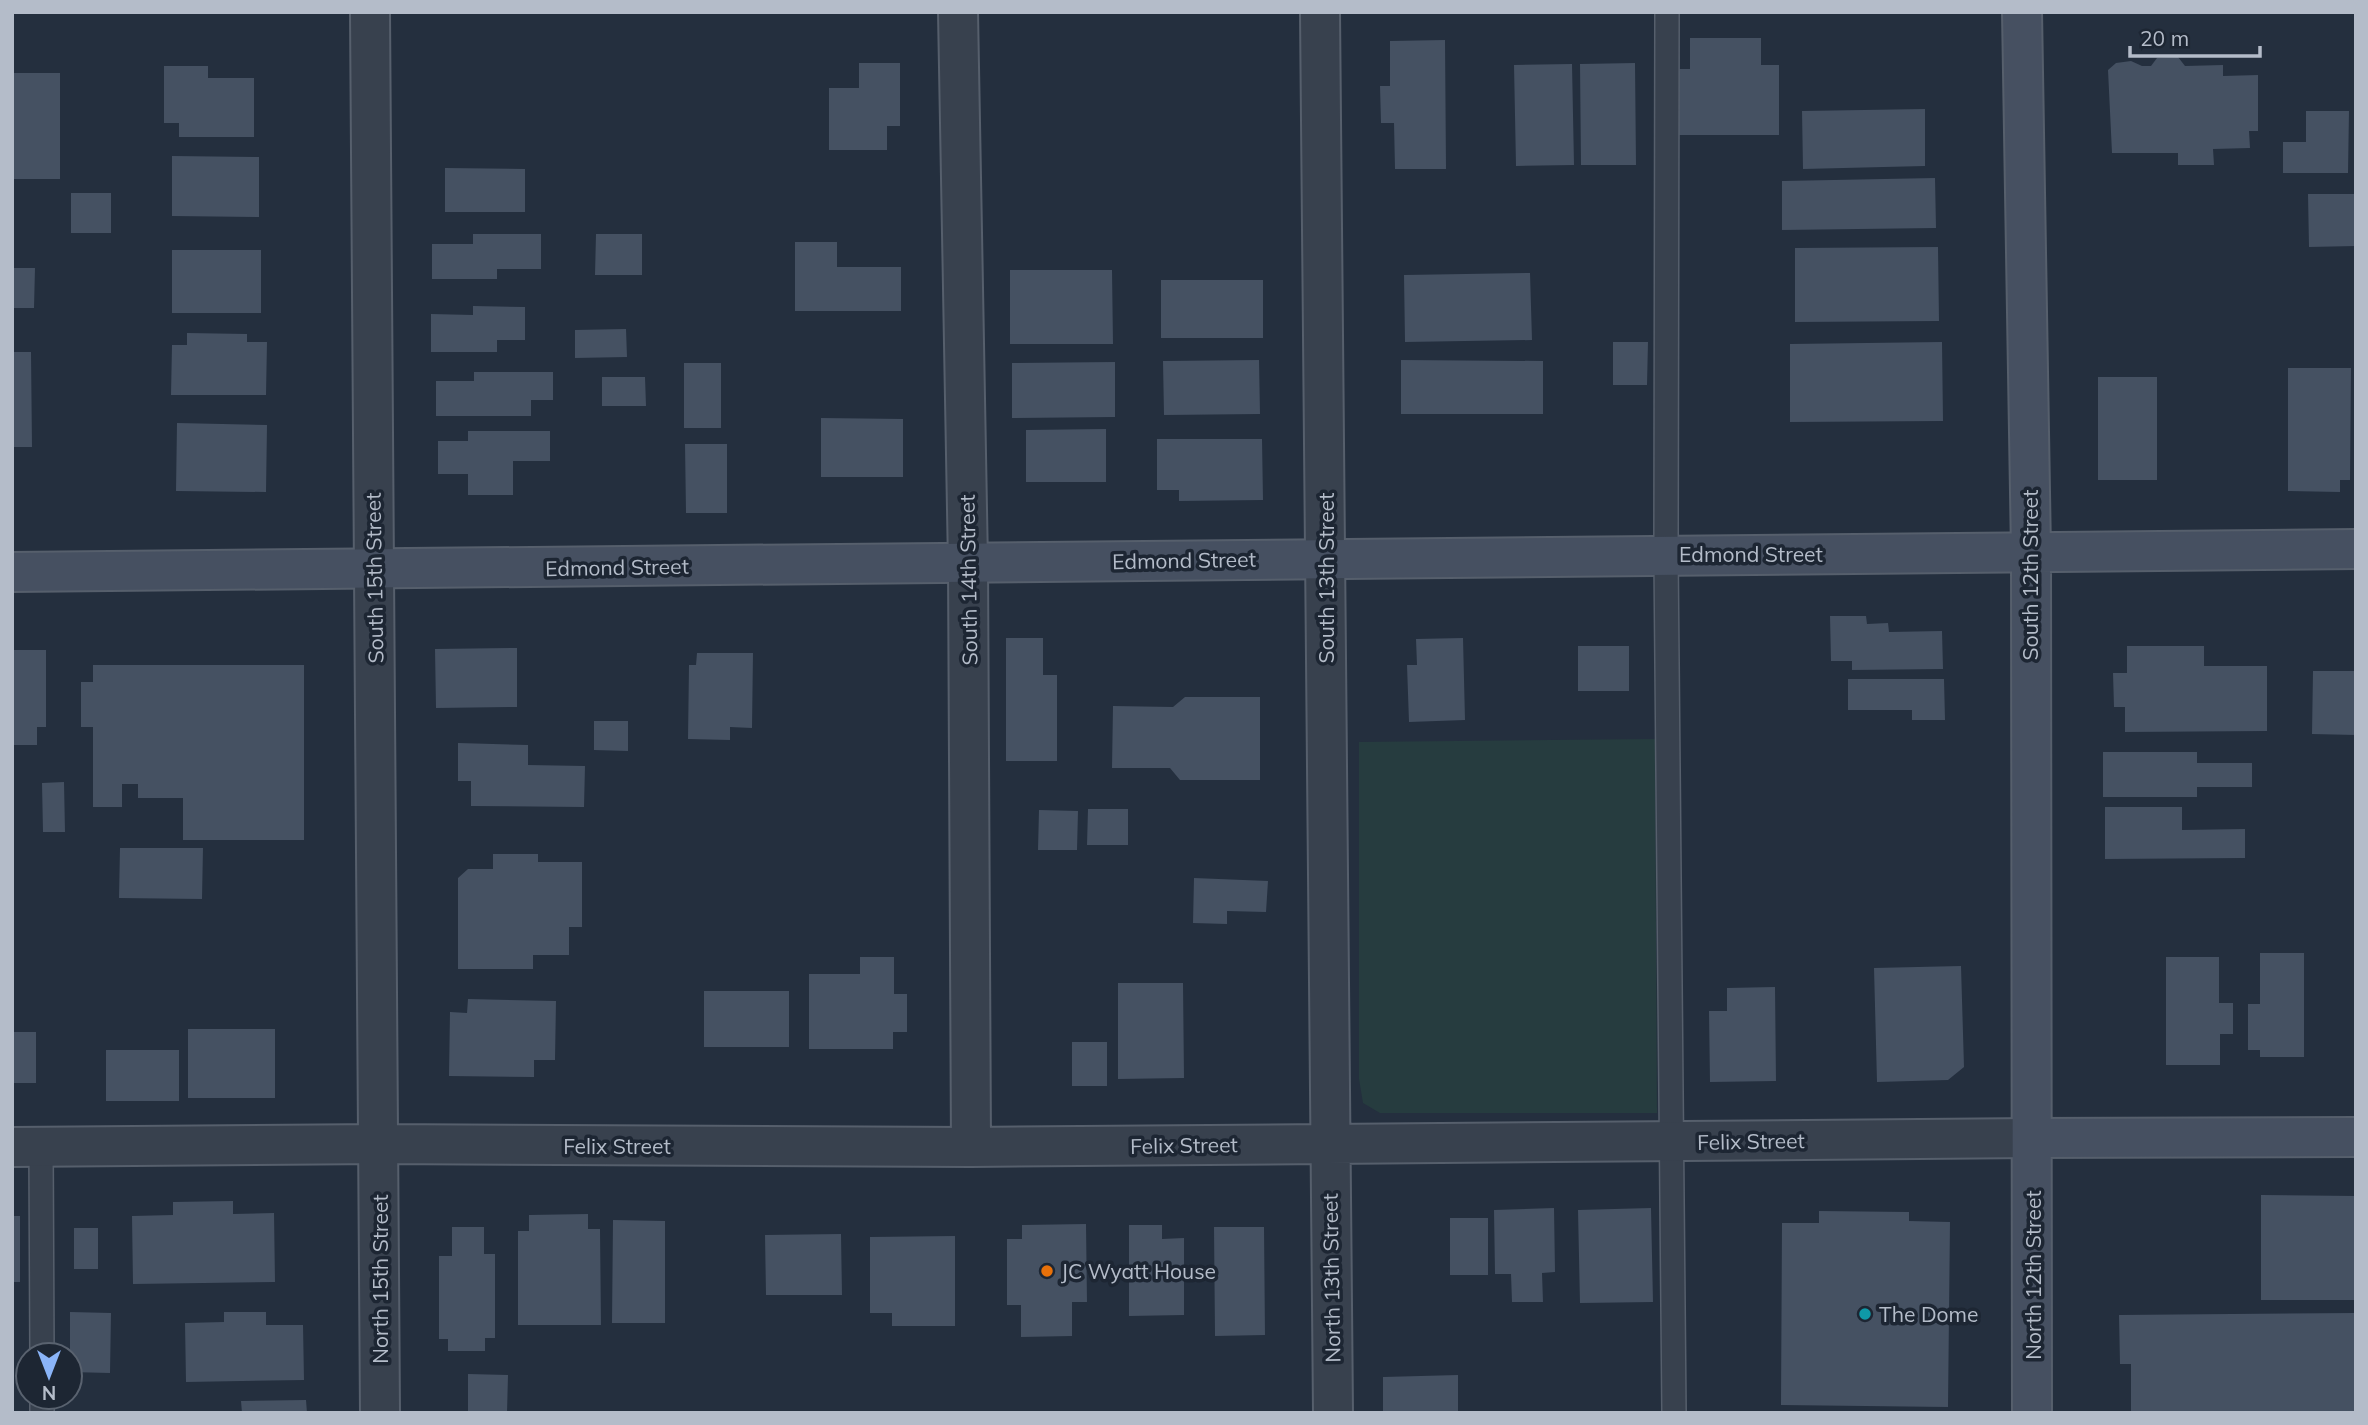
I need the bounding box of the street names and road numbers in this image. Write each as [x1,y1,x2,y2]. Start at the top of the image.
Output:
street label: South 12th Street [2017,490,2043,660]
street label: South 15th Street [360,492,388,664]
street label: South 13th Street [1313,493,1339,663]
street label: South 14th Street [954,494,982,666]
street label: Edmond Street [1679,541,1823,567]
street label: Edmond Street [1112,546,1256,574]
street label: Edmond Street [545,553,689,581]
street label: Felix Street [1697,1127,1805,1155]
street label: Felix Street [1130,1131,1238,1159]
street label: Felix Street [563,1133,671,1159]
street label: North 12th Street [2020,1190,2046,1360]
street label: North 13th Street [1317,1193,1345,1363]
street label: North 15th Street [367,1194,393,1364]

